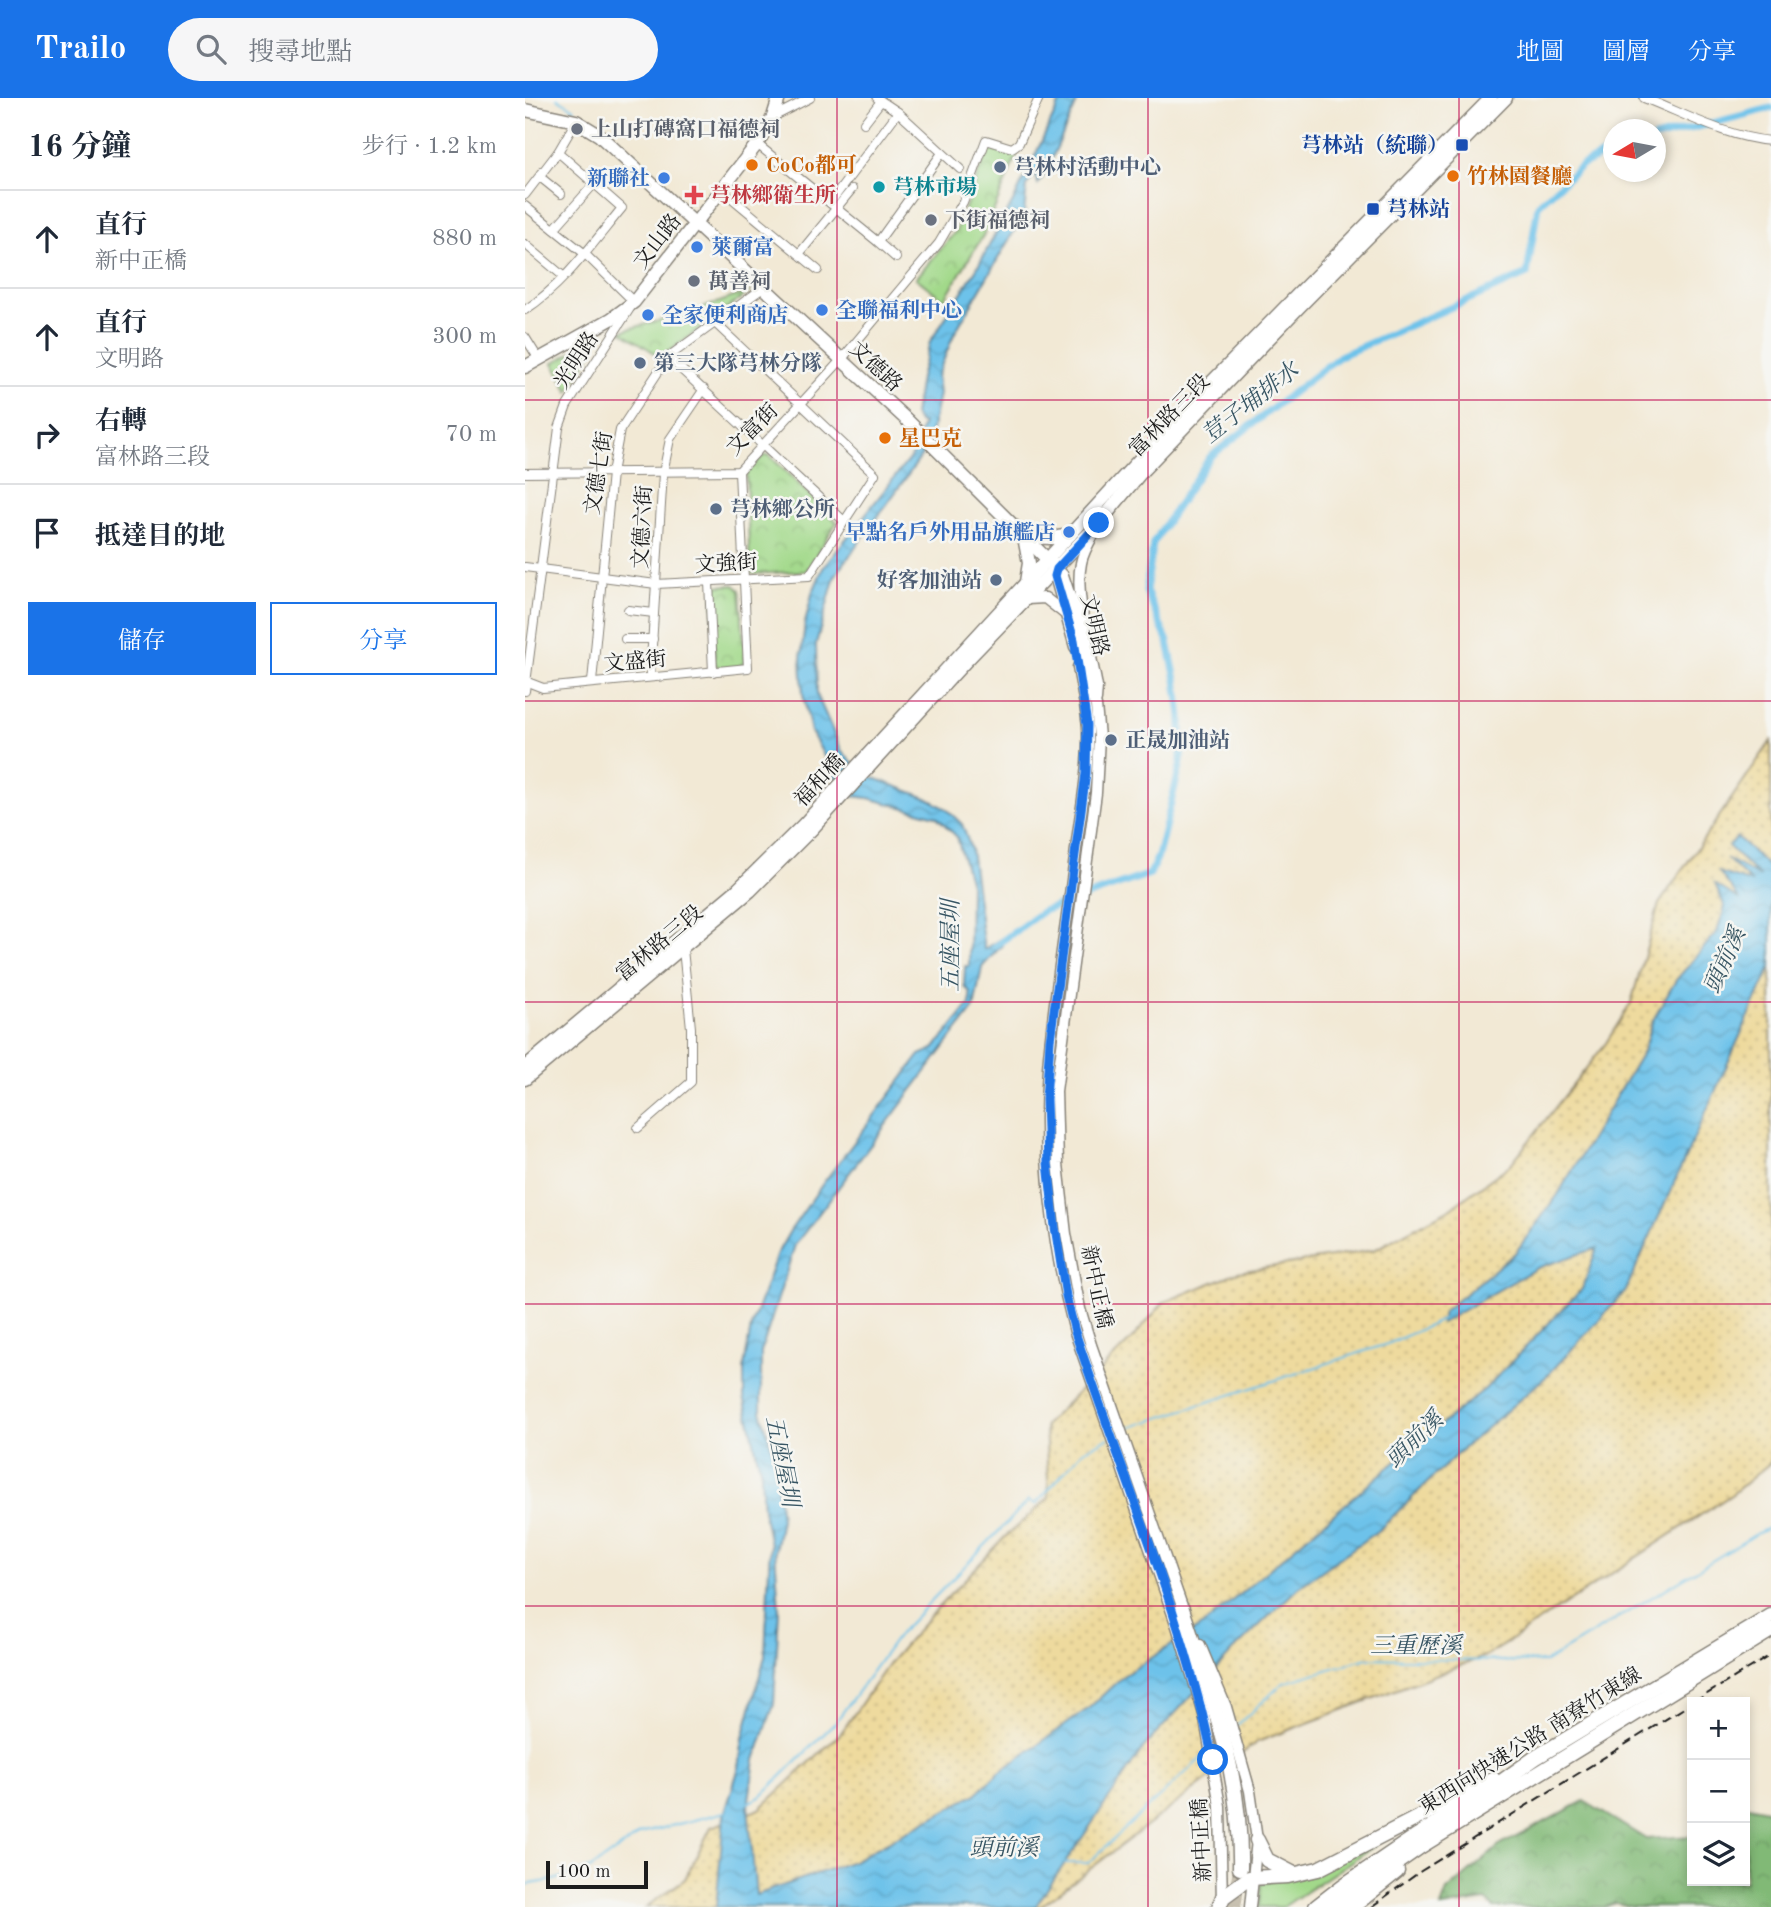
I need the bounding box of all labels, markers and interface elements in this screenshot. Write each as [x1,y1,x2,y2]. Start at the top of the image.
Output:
search box [168,18,658,81]
icon: search [192,30,230,68]
text: Trailo [35,33,126,66]
text: 搜尋地點 [248,40,352,66]
text: 地圖 [1516,41,1564,65]
text: 圖層 [1602,41,1650,65]
text: 分享 [1688,41,1736,65]
place label: 上山打磚窩口福德祠 [591,118,780,141]
north arrow [1603,119,1666,182]
marker: 上山打磚窩口福德祠 [569,121,585,137]
text: 16 分鐘 [28,133,131,163]
place label: 芎林站（統聯） [1301,133,1448,157]
text: 步行 · 1.2 km [362,135,497,158]
marker: 芎林站（統聯） [1454,137,1470,153]
place label: CoCo都可 [766,154,857,177]
place label: 芎林村活動中心 [1014,155,1161,179]
marker: CoCo都可 [744,157,760,173]
marker: 芎林村活動中心 [992,159,1008,175]
place label: 竹林園餐廳 [1467,164,1572,188]
place label: 新聯社 [587,167,650,190]
marker: 竹林園餐廳 [1445,168,1461,184]
marker: 新聯社 [656,170,672,186]
place label: 芎林市場 [893,175,977,199]
marker: 芎林市場 [871,179,887,195]
place label: 芎林鄉衛生所 [710,184,836,207]
marker: 芎林鄉衛生所 [684,185,704,205]
place label: 芎林站 [1387,198,1450,221]
marker: 芎林站 [1365,201,1381,217]
street label: 文山路 [629,209,686,273]
place label: 下街福德祠 [945,209,1050,232]
marker: 下街福德祠 [923,212,939,228]
text: 直行 [95,213,147,239]
icon: ahead [28,220,66,258]
text: 880 m [432,227,497,250]
place label: 萊爾富 [711,235,774,259]
marker: 萊爾富 [689,239,705,255]
text: 新中正橋 [95,250,187,273]
place label: 萬善祠 [708,270,771,293]
marker: 萬善祠 [686,273,702,289]
place label: 全聯福利中心 [836,299,962,322]
marker: 全聯福利中心 [814,302,830,318]
place label: 全家便利商店 [662,303,788,327]
marker: 全家便利商店 [640,307,656,323]
text: 直行 [95,311,147,337]
icon: ahead [28,318,66,356]
text: 300 m [432,325,497,348]
street label: 光明路 [550,328,603,393]
street label: 文德路 [845,336,907,396]
text: 文明路 [95,348,164,371]
place label: 第三大隊芎林分隊 [654,351,822,375]
marker: 第三大隊芎林分隊 [632,355,648,371]
water label: 荳子埔排水 [1197,356,1305,448]
street label: 富林路三段 [1125,370,1214,461]
street label: 文富街 [722,399,783,460]
text: 右轉 [95,409,147,435]
icon: right [28,416,66,454]
text: 70 m [446,423,497,446]
place label: 星巴克 [899,427,962,450]
street label: 文德七街 [581,430,616,516]
marker: 星巴克 [877,430,893,446]
text: 富林路三段 [95,446,210,469]
street label: 文德六街 [629,484,656,570]
place label: 芎林鄉公所 [730,497,835,521]
marker: 芎林鄉公所 [708,501,724,517]
route end [1083,507,1114,538]
icon: arrive [28,514,66,552]
place label: 早點名戶外用品旗艦店 [845,520,1055,544]
text: 抵達目的地 [95,524,225,550]
marker: 早點名戶外用品旗艦店 [1061,524,1077,540]
street label: 文強街 [694,550,758,577]
place label: 好客加油站 [877,568,982,592]
marker: 好客加油站 [988,572,1004,588]
street label: 文明路 [1076,592,1113,658]
button: 儲存 [28,602,256,675]
button: 分享 [270,602,497,675]
street label: 文盛街 [603,647,667,676]
place label: 正晟加油站 [1125,728,1230,752]
marker: 正晟加油站 [1103,732,1119,748]
street label: 福和橋 [789,749,849,811]
water label: 五座屋圳 [938,896,963,992]
street label: 富林路三段 [612,901,707,986]
water label: 頭前溪 [1699,921,1751,997]
street label: 新中正橋 [1077,1244,1116,1331]
water label: 頭前溪 [1381,1404,1450,1472]
water label: 五座屋圳 [761,1414,804,1513]
water label: 三重歷溪 [1370,1633,1465,1658]
street label: 東西向快速公路 南寮竹東線 [1414,1661,1646,1819]
map controls [1687,1697,1750,1886]
button: + [1687,1697,1750,1760]
route start [1197,1744,1228,1775]
button: − [1687,1760,1750,1823]
street label: 新中正橋 [1188,1797,1215,1883]
button: layers [1687,1823,1750,1886]
water label: 頭前溪 [970,1835,1042,1860]
scale bar [546,1858,647,1890]
text: 100 m [557,1863,610,1882]

